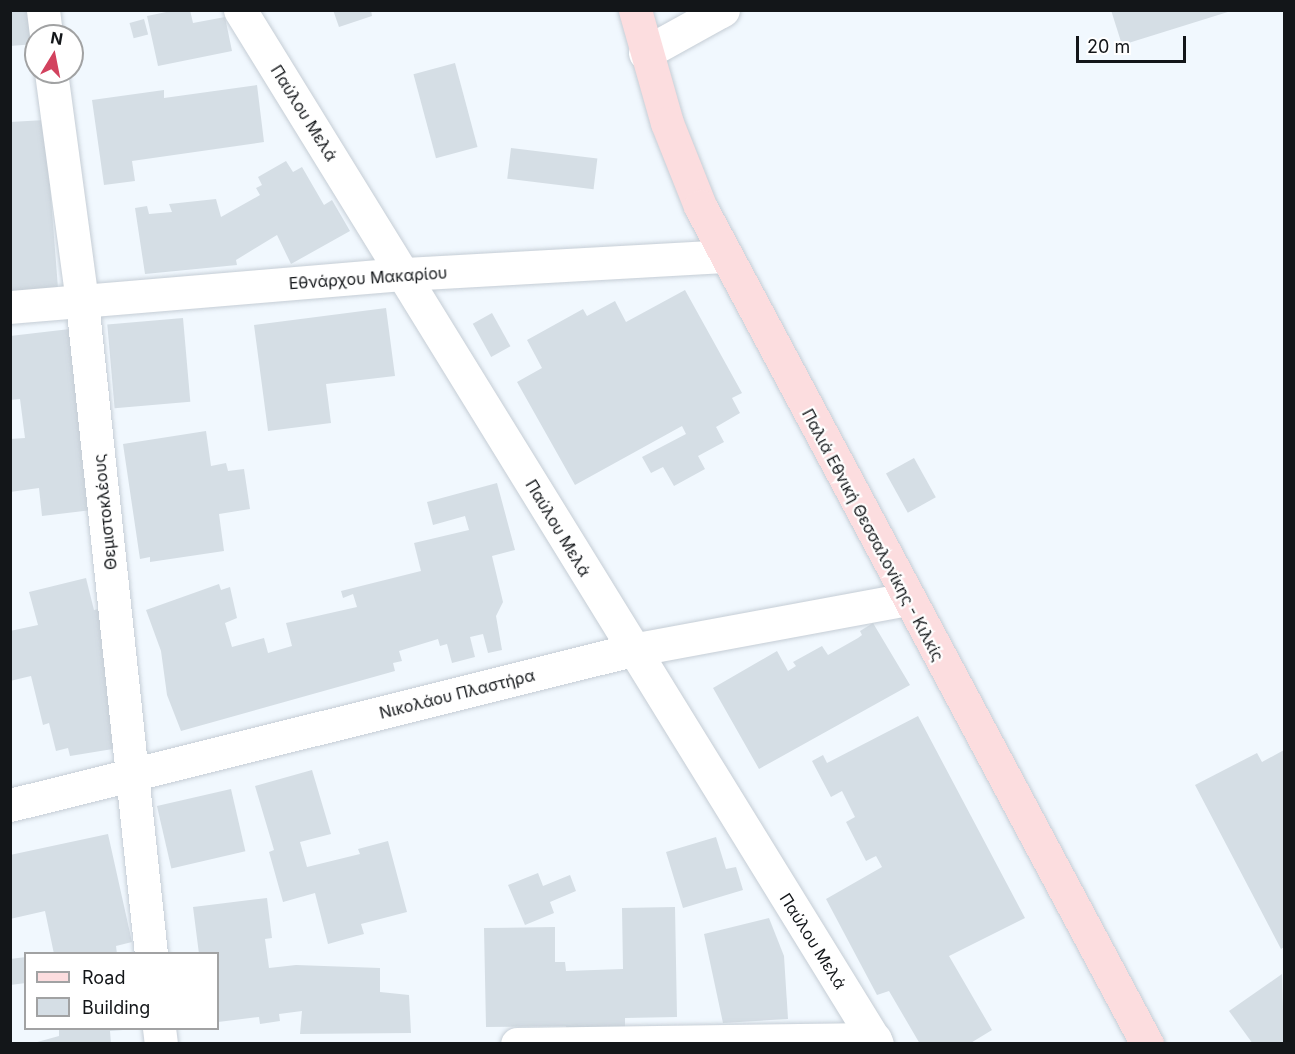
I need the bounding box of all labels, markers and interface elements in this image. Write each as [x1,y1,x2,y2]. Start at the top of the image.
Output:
north arrow [24,24,84,84]
scale bar [1079,24,1188,62]
text: N [49,27,65,49]
text: 20 m [1087,36,1130,57]
street label: Παύλου Μελά [267,61,341,165]
street label: Εθνάρχου Μακαρίου [288,263,448,293]
street label: Παλιά Εθνική Θεσσαλονίκης - Κιλκίς [798,406,948,664]
street label: Θεμιστοκλέους [89,453,121,571]
street label: Παύλου Μελά [522,476,594,580]
street label: Νικολάου Πλαστήρα [377,665,537,723]
street label: Παύλου Μελά [776,889,850,993]
legend [24,952,219,1030]
text: Road [82,967,125,988]
text: Building [82,997,150,1018]

